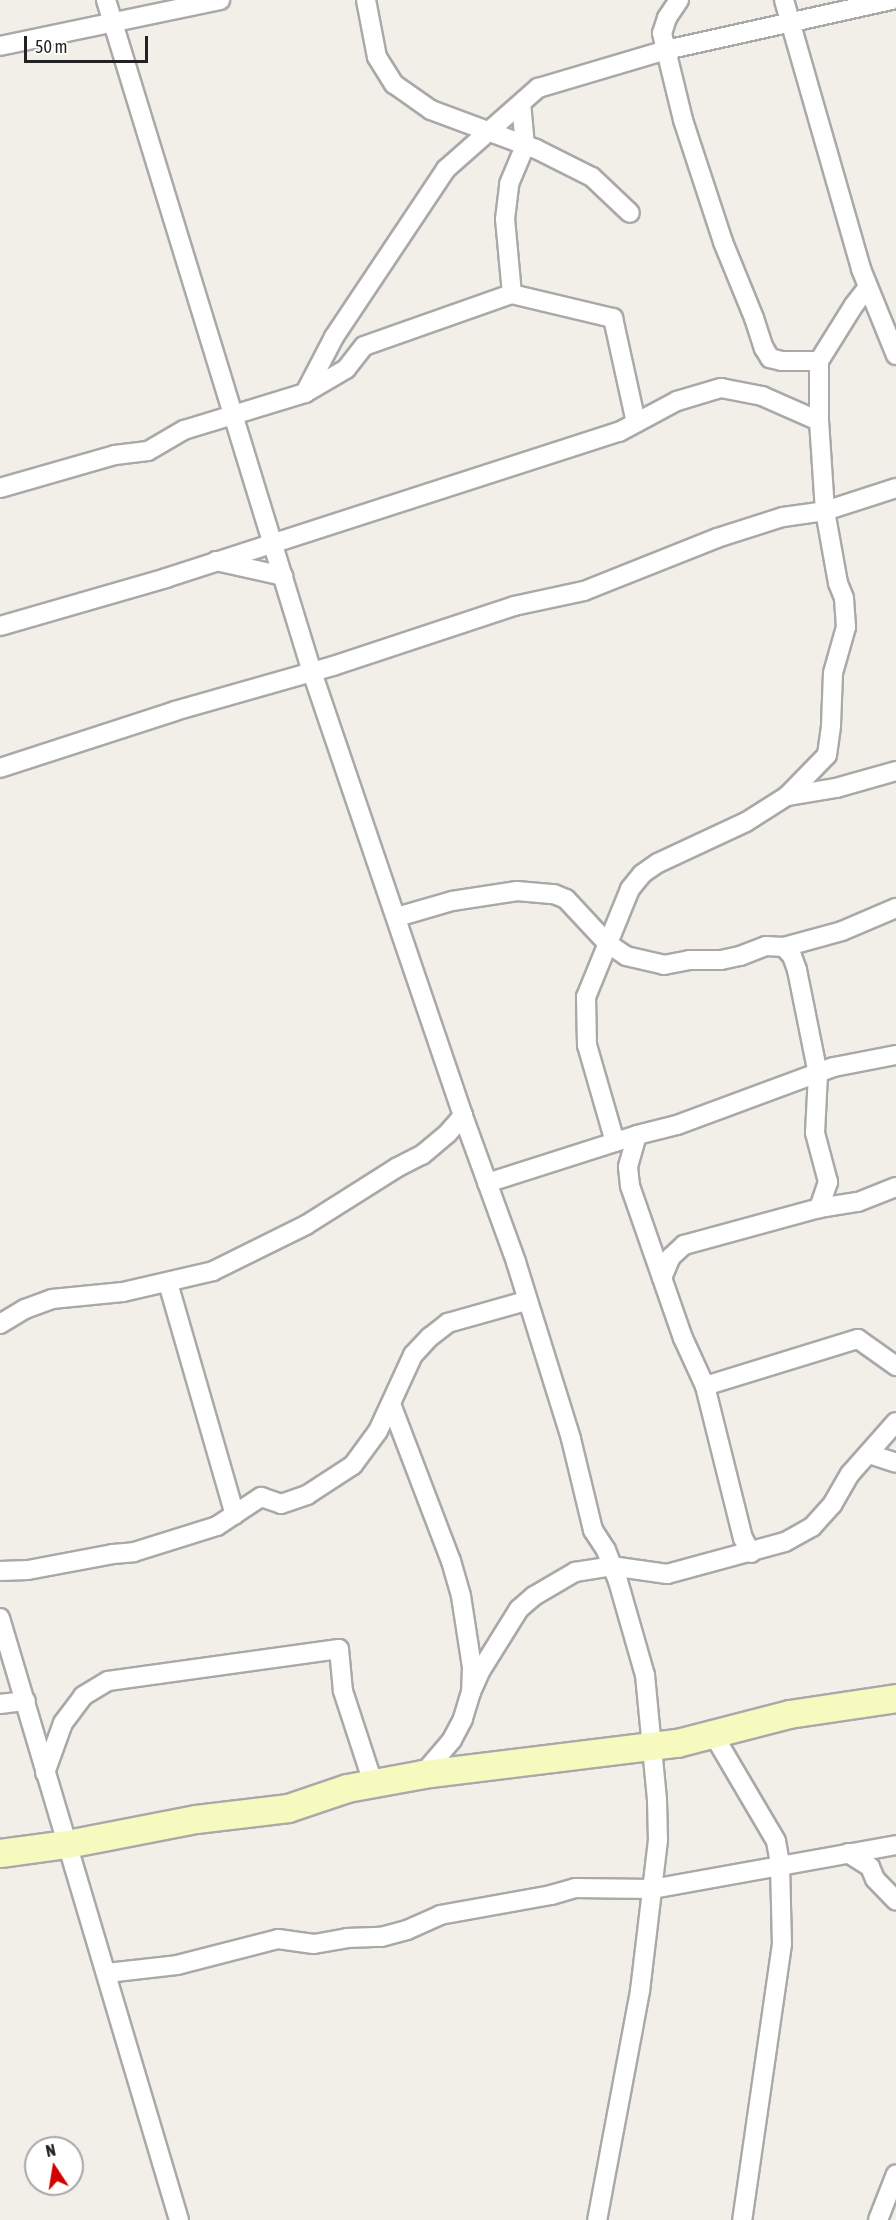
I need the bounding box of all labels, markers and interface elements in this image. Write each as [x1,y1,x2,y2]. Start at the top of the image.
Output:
scale bar [27,24,152,62]
text: 50 m [35,36,67,57]
north arrow [24,2136,84,2196]
text: N [44,2141,57,2160]

